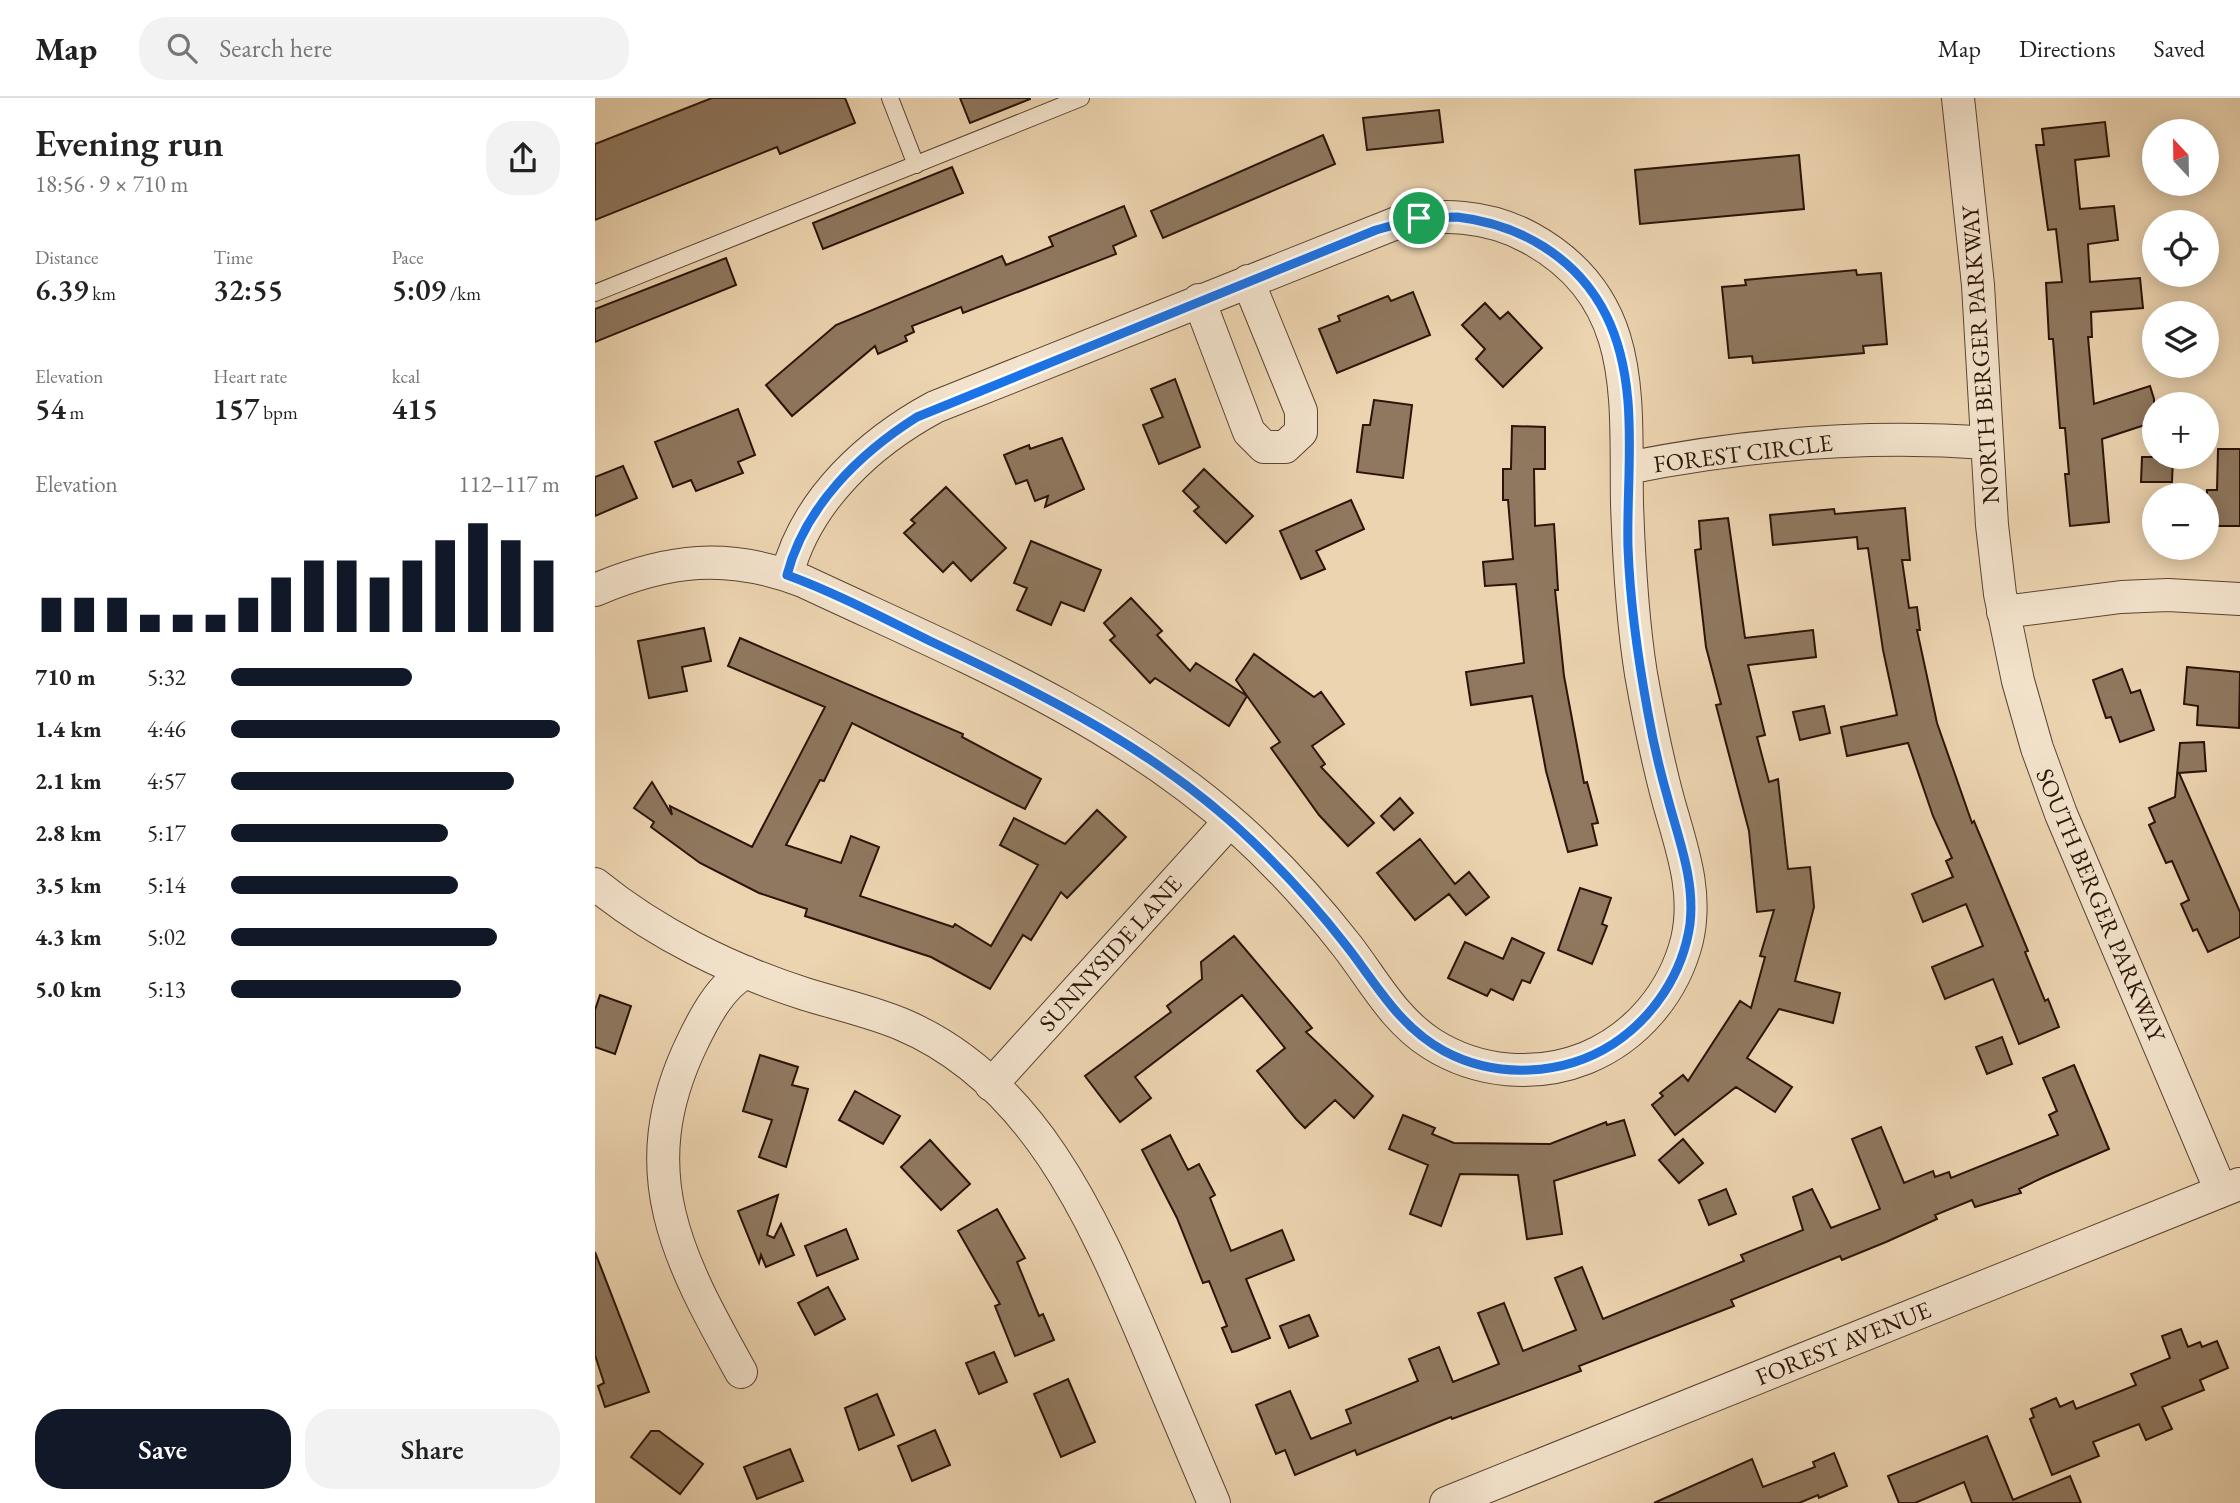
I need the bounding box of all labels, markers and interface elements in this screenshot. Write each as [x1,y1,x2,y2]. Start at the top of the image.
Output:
search box [139,17,629,80]
text: Map [35,27,97,70]
icon: search [163,29,201,67]
text: Search here [219,31,332,65]
text: Map [1938,33,1981,64]
text: Directions [2019,33,2116,64]
text: Saved [2154,33,2205,64]
text: Evening run [35,118,224,167]
north arrow [2142,119,2219,196]
map controls [2142,119,2219,560]
button: share [486,121,560,195]
text: 18:56 · 9 × 710 m [35,169,188,199]
pin [1389,188,1449,248]
icon: arrive [1400,199,1438,237]
street label: NORTH BERGER PARKWAY [1954,204,2006,505]
button: locate [2142,210,2219,287]
text: Distance [35,245,98,270]
text: Time [213,245,253,270]
text: Pace [392,245,424,270]
text: 6.39 [35,270,88,309]
text: 32:55 [213,270,283,309]
text: 5:09 [392,270,446,309]
text: km [88,281,116,306]
text: /km [446,281,481,306]
button: layers [2142,301,2219,378]
text: Elevation [35,364,103,389]
text: Heart rate [213,364,287,389]
text: kcal [392,364,420,389]
text: 54 [35,389,66,428]
text: 157 [213,389,260,428]
text: 415 [392,389,438,428]
button: + [2142,392,2219,469]
text: m [66,400,84,425]
text: bpm [260,400,298,425]
street label: FOREST CIRCLE [1652,427,1834,479]
text: Elevation [35,469,118,499]
text: 112–117 m [459,469,560,499]
button: − [2142,483,2219,560]
text: 710 m [35,662,96,692]
text: 5:32 [147,662,186,692]
text: 1.4 km [35,714,102,744]
text: 4:46 [147,714,186,744]
street label: SOUTH BERGER PARKWAY [2029,764,2173,1047]
text: 2.1 km [35,766,102,796]
text: 4:57 [147,766,186,796]
text: 2.8 km [35,818,102,848]
text: 5:17 [147,818,186,848]
street label: SUNNYSIDE LANE [1032,868,1188,1038]
text: 3.5 km [35,870,102,900]
text: 5:14 [147,870,186,900]
text: 4.3 km [35,922,102,952]
text: 5:02 [147,922,186,952]
text: 5.0 km [35,974,102,1004]
text: 5:13 [147,974,186,1004]
street label: FOREST AVENUE [1751,1294,1935,1392]
button: Save [35,1409,291,1489]
button: Share [305,1409,560,1489]

